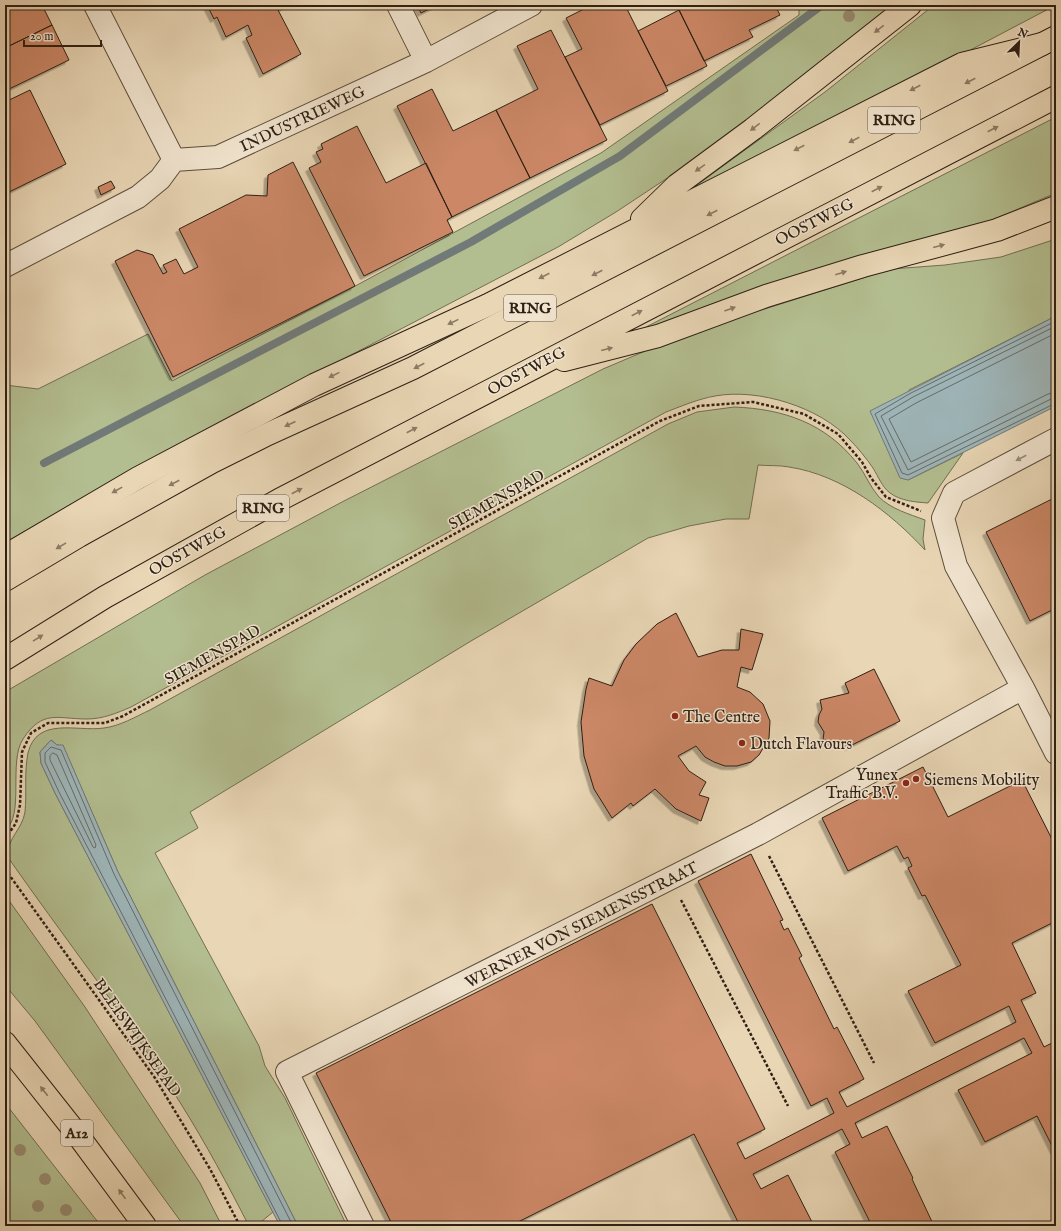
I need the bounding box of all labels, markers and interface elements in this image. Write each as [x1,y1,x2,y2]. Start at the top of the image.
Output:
scale bar [24,22,101,48]
north arrow [999,22,1039,62]
one-way arrow [873,25,884,33]
text: N [1015,25,1030,42]
text: 20 m [30,29,53,44]
one-way arrow [964,78,976,84]
street label: INDUSTRIEWEG [237,82,369,158]
one-way arrow [909,85,920,92]
road number: RING [868,107,920,133]
one-way arrow [750,123,761,132]
one-way arrow [987,126,999,132]
one-way arrow [849,137,860,143]
one-way arrow [793,144,805,151]
one-way arrow [695,164,705,172]
one-way arrow [871,186,883,192]
street label: OOSTWEG [772,194,858,251]
one-way arrow [706,210,718,217]
one-way arrow [934,243,946,249]
one-way arrow [591,270,603,277]
one-way arrow [835,270,847,276]
one-way arrow [538,273,550,279]
road number: RING [504,295,556,321]
one-way arrow [724,306,736,312]
one-way arrow [631,309,643,316]
one-way arrow [447,319,459,325]
street label: OOSTWEG [484,343,570,401]
one-way arrow [600,346,613,352]
one-way arrow [413,363,424,369]
one-way arrow [329,372,340,378]
one-way arrow [285,421,296,427]
one-way arrow [406,427,418,433]
one-way arrow [1016,454,1027,461]
street label: SIEMENSPAD [445,466,549,535]
one-way arrow [169,479,180,486]
one-way arrow [111,486,123,493]
one-way arrow [291,487,302,494]
road number: RING [237,495,289,521]
street label: OOSTWEG [146,522,231,581]
one-way arrow [55,543,67,550]
street label: SIEMENSPAD [161,621,265,690]
one-way arrow [33,634,43,642]
place label: The Centre [683,708,760,728]
marker: The Centre [670,711,680,721]
place label: Dutch Flavours [750,735,852,755]
marker: Dutch Flavours [737,738,747,748]
place label: Yunex Traffic B.V. [826,766,898,804]
place label: Siemens Mobility [924,771,1039,791]
marker: Siemens Mobility [911,774,921,784]
marker: Yunex Traffic B.V. [901,778,911,788]
street label: WERNER VON SIEMENSSTRAAT [462,858,702,993]
street label: BLEISWIJKSEPAD [88,975,185,1101]
one-way arrow [39,1085,48,1096]
road number: A12 [61,1120,93,1146]
one-way arrow [118,1189,127,1200]

